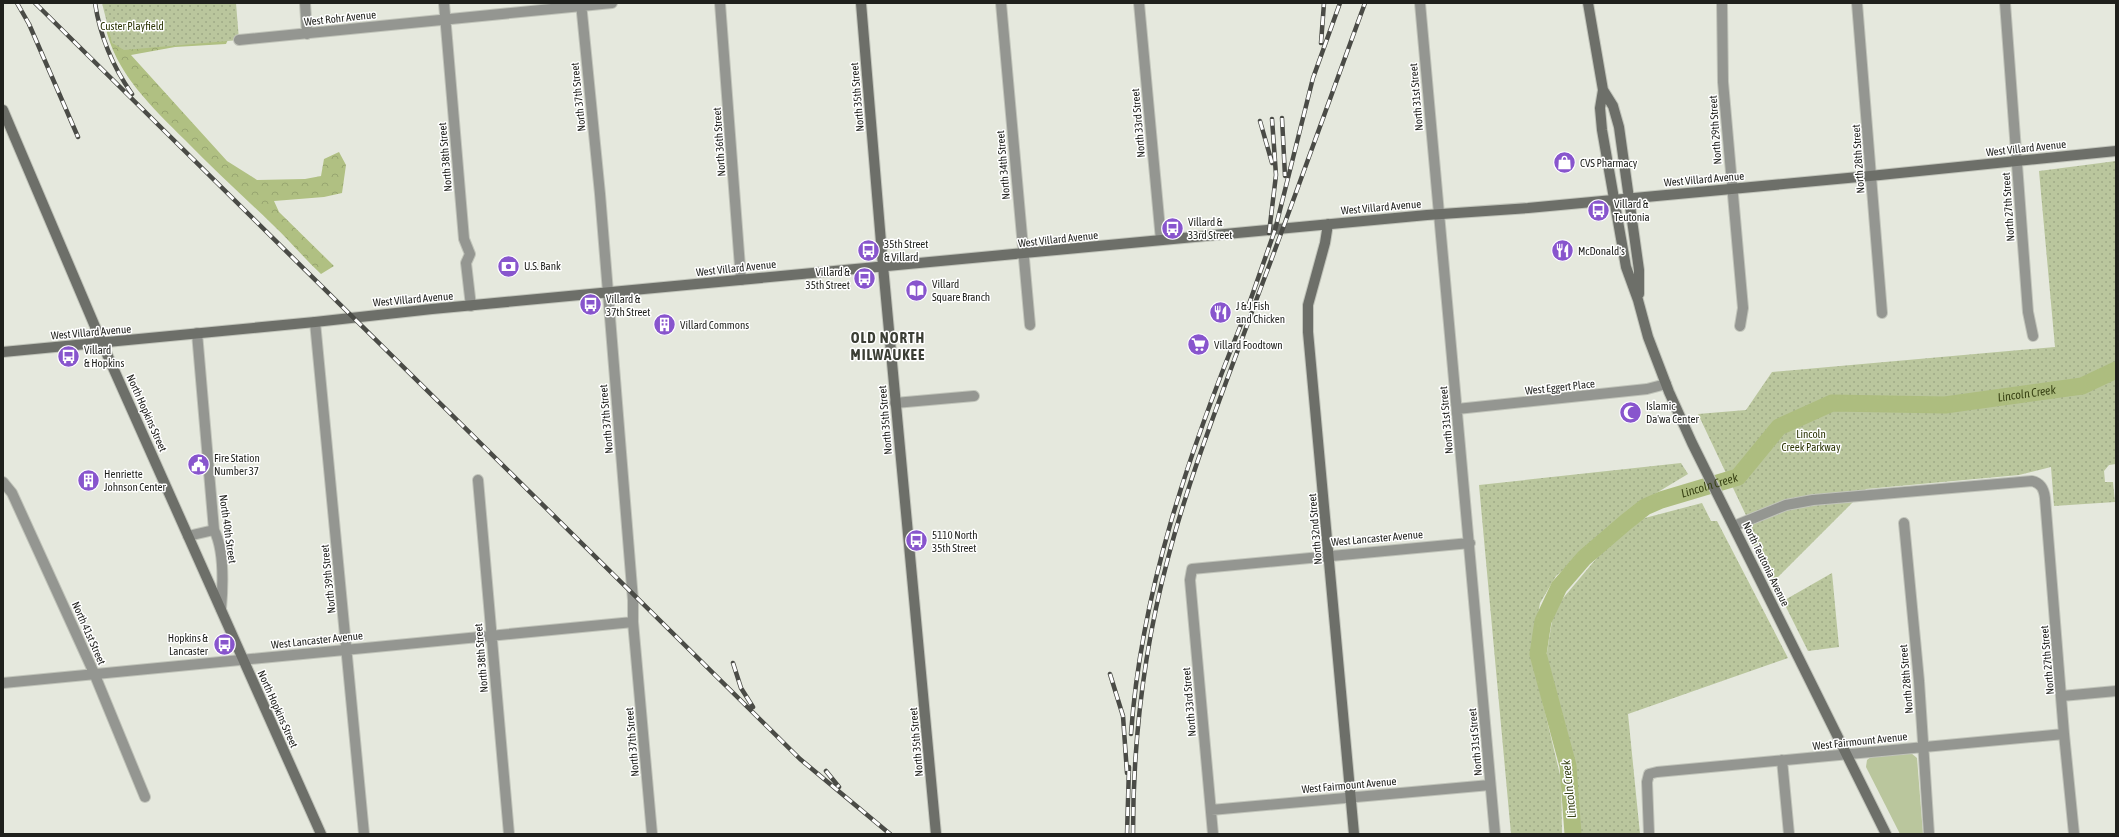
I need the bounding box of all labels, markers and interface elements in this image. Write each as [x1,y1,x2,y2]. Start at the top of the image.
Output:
street label: West Rohr Avenue [303,8,377,28]
park label: Custer Playfield [100,20,164,32]
street label: North 37th Street [568,62,588,132]
street label: North 35th Street [848,62,866,132]
street label: North 31st Street [1407,63,1425,131]
street label: North 33rd Street [1129,88,1147,158]
street label: North 29th Street [1707,95,1723,165]
street label: North 36th Street [711,107,727,177]
street label: North 38th Street [436,122,454,192]
street label: North 28th Street [1850,124,1866,194]
street label: North 34th Street [994,130,1012,200]
street label: West Villard Avenue [1985,138,2067,158]
shop icon: CVS Pharmacy [1551,150,1577,176]
place label: CVS Pharmacy [1580,157,1638,169]
street label: West Villard Avenue [1663,170,1745,188]
street label: North 27th Street [2000,172,2016,242]
bus stop icon: Villard & Teutonia [1586,197,1612,223]
street label: West Villard Avenue [1340,198,1422,216]
place label: Villard & Teutonia [1614,198,1650,223]
bus stop icon: Villard & 33rd Street [1160,215,1186,241]
place label: Villard & 33rd Street [1188,216,1232,241]
street label: West Villard Avenue [1017,229,1099,249]
bus stop icon: 35th Street & Villard [856,237,882,263]
place label: 35th Street & Villard [884,238,928,263]
restaurant icon: McDonald's [1550,238,1576,264]
place label: McDonald's [1578,245,1625,257]
bank icon: U.S. Bank [496,253,522,279]
street label: West Villard Avenue [695,258,777,278]
place label: U.S. Bank [524,260,561,272]
bus stop icon: Villard & 35th Street [852,265,878,291]
place label: Villard & 35th Street [806,266,850,291]
library icon: Villard Square Branch [903,277,929,303]
place label: Villard Square Branch [932,278,990,303]
street label: West Villard Avenue [372,290,454,308]
bus stop icon: Villard & 37th Street [577,292,603,318]
place label: Villard & 37th Street [606,293,650,318]
restaurant icon: J & J Fish and Chicken [1208,299,1234,325]
place label: J & J Fish and Chicken [1236,300,1285,325]
building icon: Villard Commons [652,312,678,338]
place label: Villard Commons [680,319,749,331]
street label: West Villard Avenue [50,323,132,341]
district label: OLD NORTH MILWAUKEE [851,329,925,363]
supermarket icon: Villard Foodtown [1185,332,1211,358]
place label: Villard Foodtown [1214,339,1283,351]
bus stop icon: Villard & Hopkins [55,343,81,369]
place label: Villard & Hopkins [84,344,124,369]
street label: North Hopkins Street [125,372,169,454]
street label: West Eggert Place [1524,377,1596,397]
water label: Lincoln Creek [1997,383,2057,405]
street label: North 37th Street [597,384,615,454]
street label: North 35th Street [876,385,894,455]
street label: North 31st Street [1437,386,1455,454]
mosque icon: Islamic Da'wa Center [1618,399,1644,425]
place label: Islamic Da'wa Center [1646,400,1699,425]
park label: Lincoln Creek Parkway [1782,428,1841,453]
public building icon: Fire Station Number 37 [185,451,211,477]
place label: Fire Station Number 37 [214,452,260,477]
building icon: Henriette Johnson Center [76,467,102,493]
place label: Henriette Johnson Center [104,468,167,493]
water label: Lincoln Creek [1679,470,1740,501]
street label: North 32nd Street [1306,493,1324,565]
street label: North 40th Street [217,494,239,564]
street label: North Teutonia Avenue [1740,520,1792,608]
bus stop icon: 5110 North 35th Street [904,528,930,554]
street label: West Lancaster Avenue [1331,528,1423,548]
place label: 5110 North 35th Street [932,529,978,554]
street label: North 39th Street [318,544,338,614]
street label: North 41st Street [70,600,108,666]
street label: North 38th Street [472,623,490,693]
street label: North 27th Street [2038,625,2056,695]
street label: West Lancaster Avenue [271,629,363,651]
bus stop icon: Hopkins & Lancaster [211,631,237,657]
place label: Hopkins & Lancaster [168,632,209,657]
street label: North 28th Street [1897,644,1915,714]
street label: North 33rd Street [1180,667,1198,737]
street label: North Hopkins Street [256,668,300,750]
street label: North 37th Street [623,707,641,777]
street label: North 35th Street [907,707,925,777]
street label: North 31st Street [1466,708,1484,776]
street label: West Fairmount Avenue [1812,730,1908,752]
water label: Lincoln Creek [1559,758,1579,819]
street label: West Fairmount Avenue [1301,775,1397,795]

